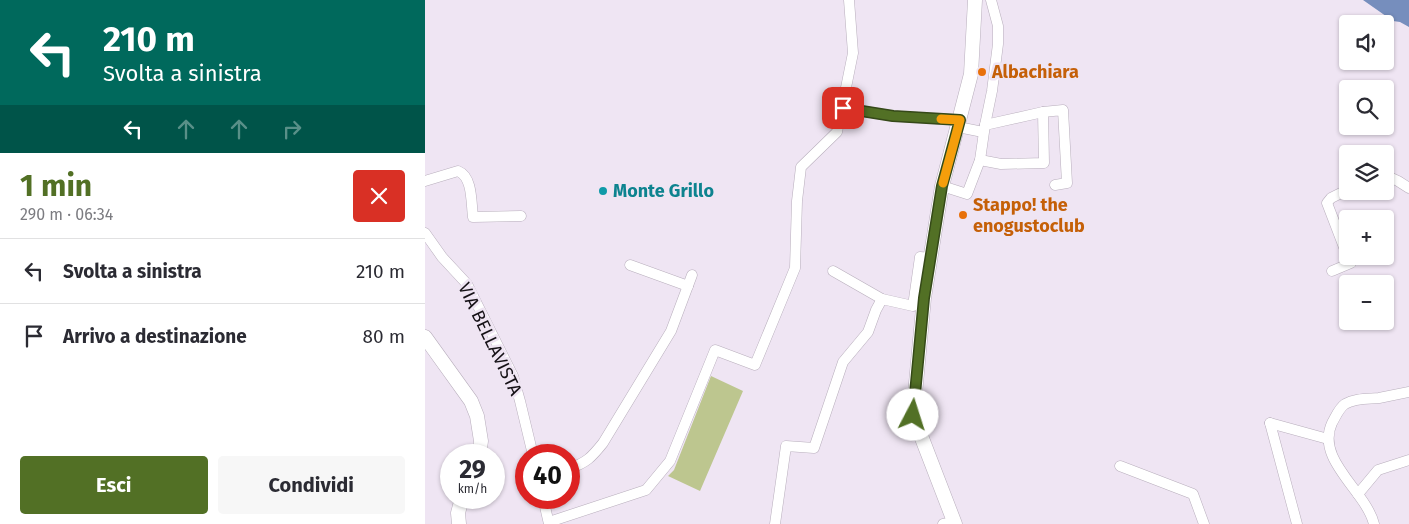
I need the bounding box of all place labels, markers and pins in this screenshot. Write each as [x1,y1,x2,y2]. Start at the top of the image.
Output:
place label: Albachiara [991,61,1079,83]
marker: Albachiara [976,66,988,78]
pin [822,87,864,129]
place label: Monte Grillo [613,180,714,202]
marker: Monte Grillo [597,185,609,197]
place label: Stappo! the enogustoclub [973,194,1085,237]
marker: Stappo! the enogustoclub [957,209,969,221]

